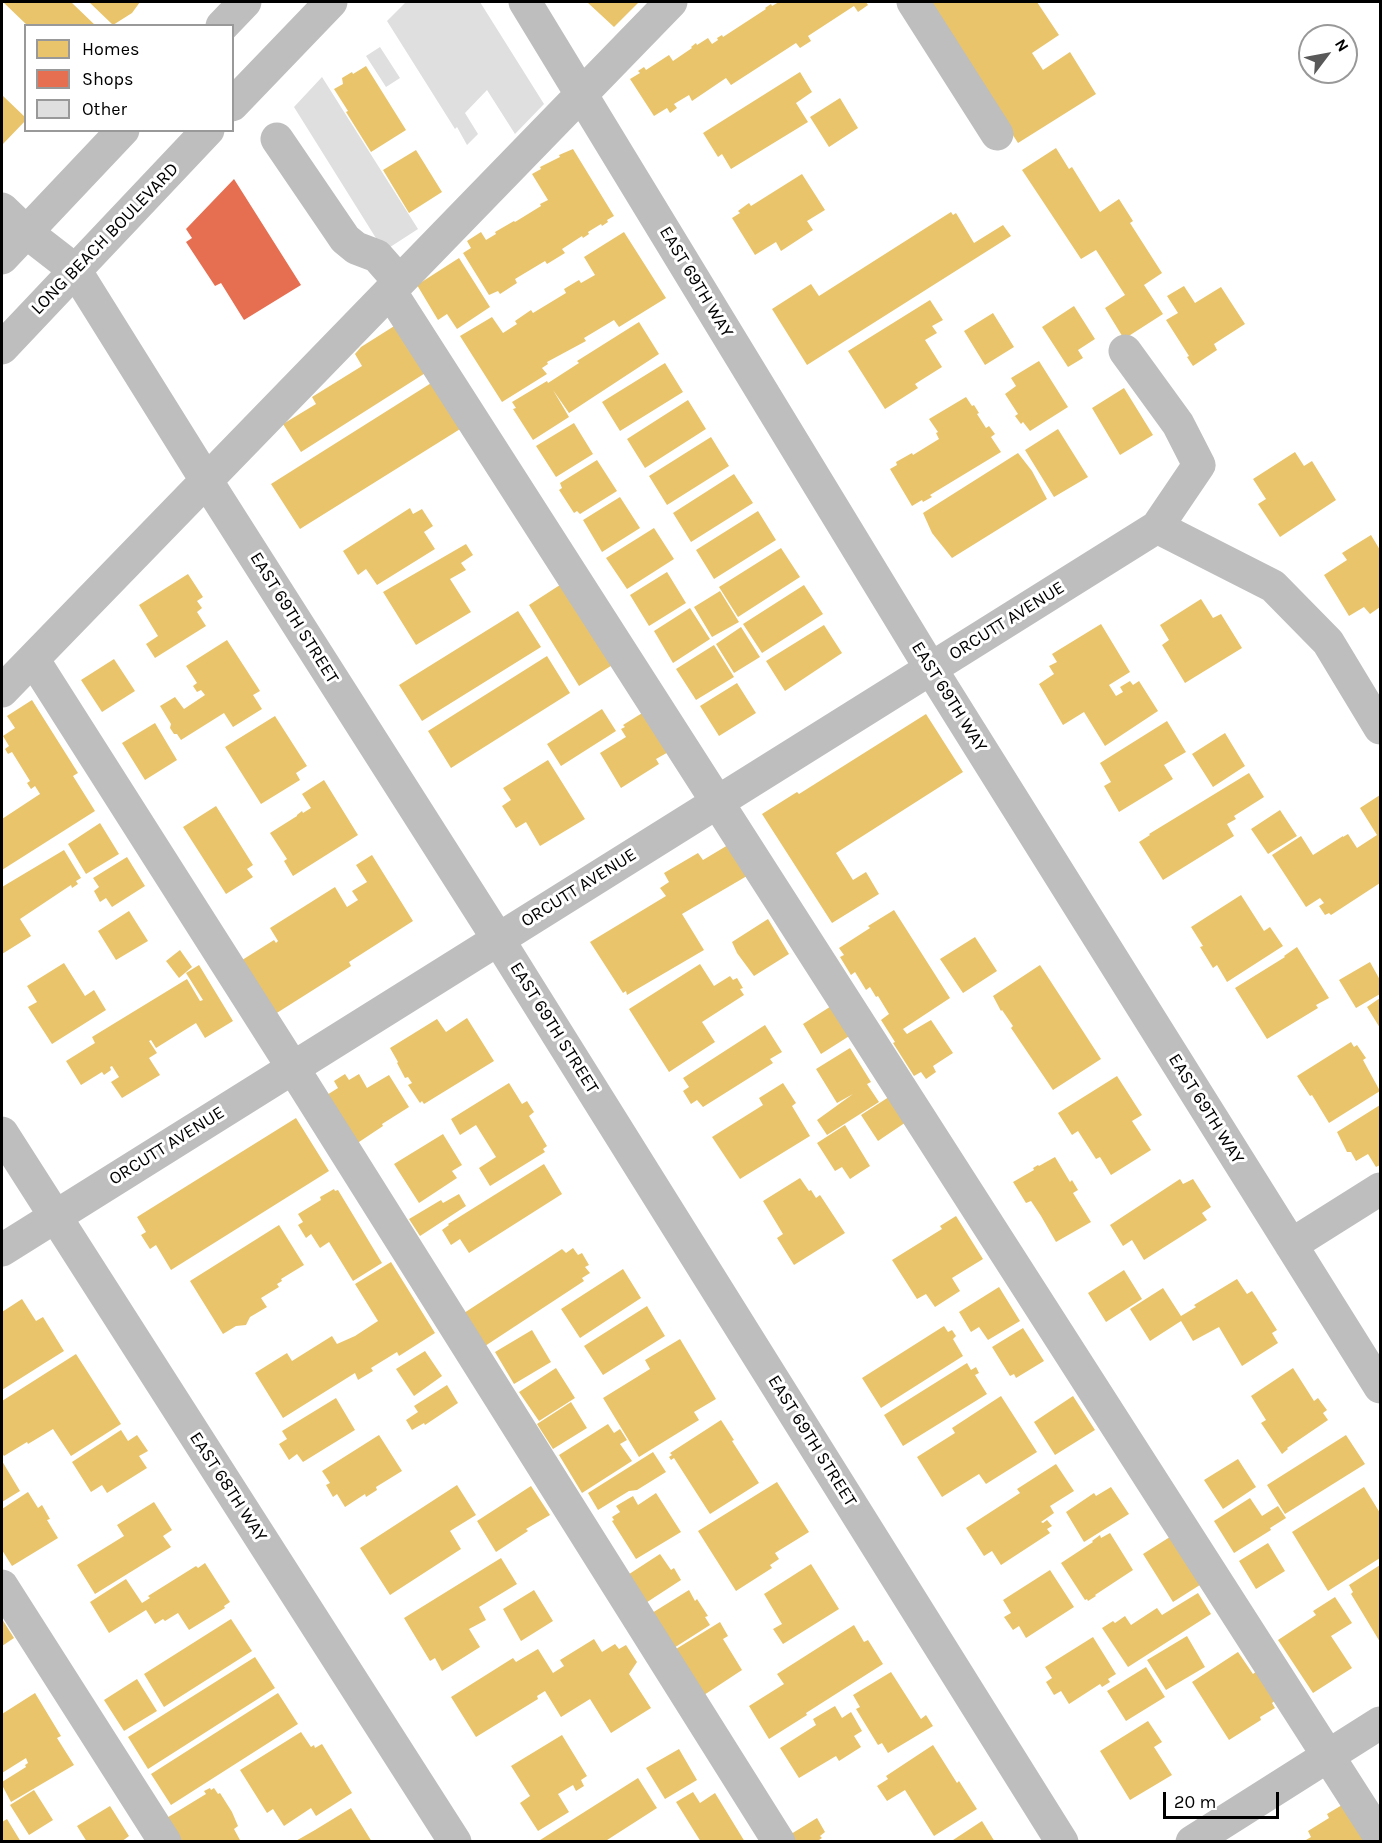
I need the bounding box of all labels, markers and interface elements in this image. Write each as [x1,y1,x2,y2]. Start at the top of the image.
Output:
legend [24,24,234,132]
north arrow [1298,24,1358,84]
text: N [1331,35,1353,55]
text: Homes [82,38,139,60]
text: Shops [82,68,134,90]
text: Other [82,98,127,120]
street label: LONG BEACH BOULEVARD [27,158,183,320]
street label: EAST 69TH WAY [654,222,738,342]
street label: EAST 69TH STREET [245,548,343,688]
street label: ORCUTT AVENUE [945,577,1069,665]
street label: EAST 69TH WAY [906,638,992,756]
street label: ORCUTT AVENUE [517,844,641,932]
street label: EAST 69TH STREET [505,958,603,1098]
street label: EAST 69TH WAY [1163,1050,1249,1168]
street label: ORCUTT AVENUE [105,1102,229,1190]
street label: EAST 69TH STREET [763,1371,861,1511]
street label: EAST 68TH WAY [184,1428,272,1546]
scale bar [1166,1780,1282,1818]
text: 20 m [1174,1791,1216,1813]

